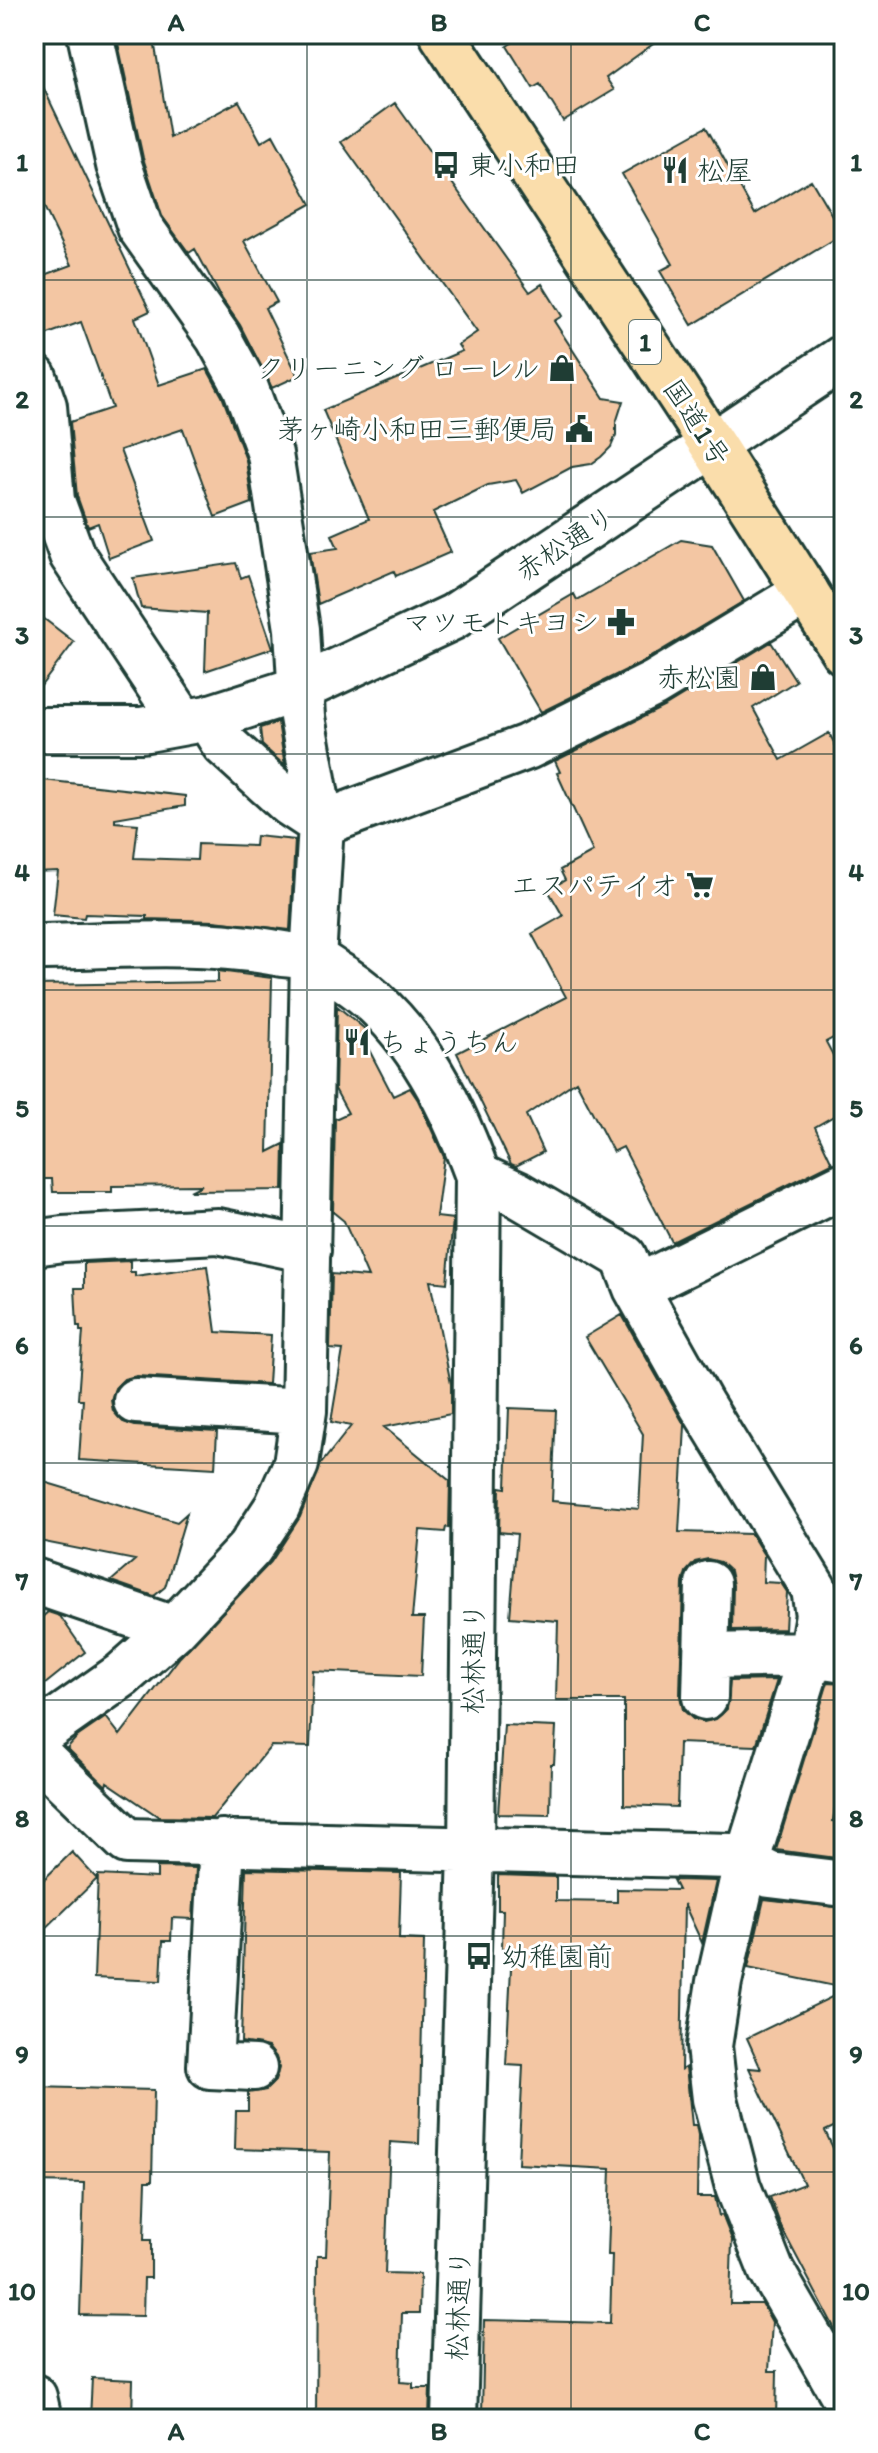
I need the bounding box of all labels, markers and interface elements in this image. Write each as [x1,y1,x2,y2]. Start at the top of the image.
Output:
text: A [167,6,185,38]
text: B [431,6,448,38]
text: C [694,6,711,38]
text: 1 [16,146,28,178]
text: 1 [850,146,862,178]
place label: 東小和田 [468,148,580,182]
bus stop icon: 東小和田 [431,150,461,180]
place label: 松屋 [697,153,753,187]
restaurant icon: 松屋 [660,155,690,185]
road number: 1 [629,320,661,364]
place label: クリーニング ローレル [256,351,540,385]
shop icon: クリーニング ローレル [547,353,577,383]
street label: 国道1号 [656,372,738,472]
text: 2 [15,383,29,415]
text: 2 [849,383,863,415]
place label: 茅ヶ崎小和田三郵便局 [277,412,557,446]
public building icon: 茅ヶ崎小和田三郵便局 [564,414,594,444]
street label: 赤松通り [509,498,621,588]
place label: マツモトキヨシ [403,605,599,639]
pharmacy icon: マツモトキヨシ [606,607,636,637]
text: 3 [15,619,29,651]
text: 3 [849,619,863,651]
place label: 赤松園 [657,660,741,694]
shop icon: 赤松園 [748,662,778,692]
text: 4 [14,856,30,888]
text: 4 [848,856,864,888]
place label: エスパテイオ [511,868,678,902]
supermarket icon: エスパテイオ [685,870,715,900]
place label: ちょうちん [379,1025,519,1059]
restaurant icon: ちょうちん [342,1027,372,1057]
text: 5 [15,1092,29,1124]
text: 5 [849,1092,863,1124]
text: 6 [15,1329,29,1361]
text: 6 [849,1329,863,1361]
text: 7 [15,1565,29,1597]
text: 7 [849,1565,863,1597]
street label: 松林通り [455,1602,491,1714]
text: 8 [15,1802,29,1834]
text: 8 [849,1802,863,1834]
place label: 幼稚園前 [501,1939,613,1973]
bus stop icon: 幼稚園前 [464,1941,494,1971]
text: 9 [15,2038,29,2070]
text: 9 [849,2038,863,2070]
street label: 松林通り [439,2248,477,2362]
text: 10 [8,2275,36,2307]
text: 10 [842,2275,870,2307]
text: A [167,2415,185,2447]
text: B [431,2415,448,2447]
text: C [694,2415,711,2447]

